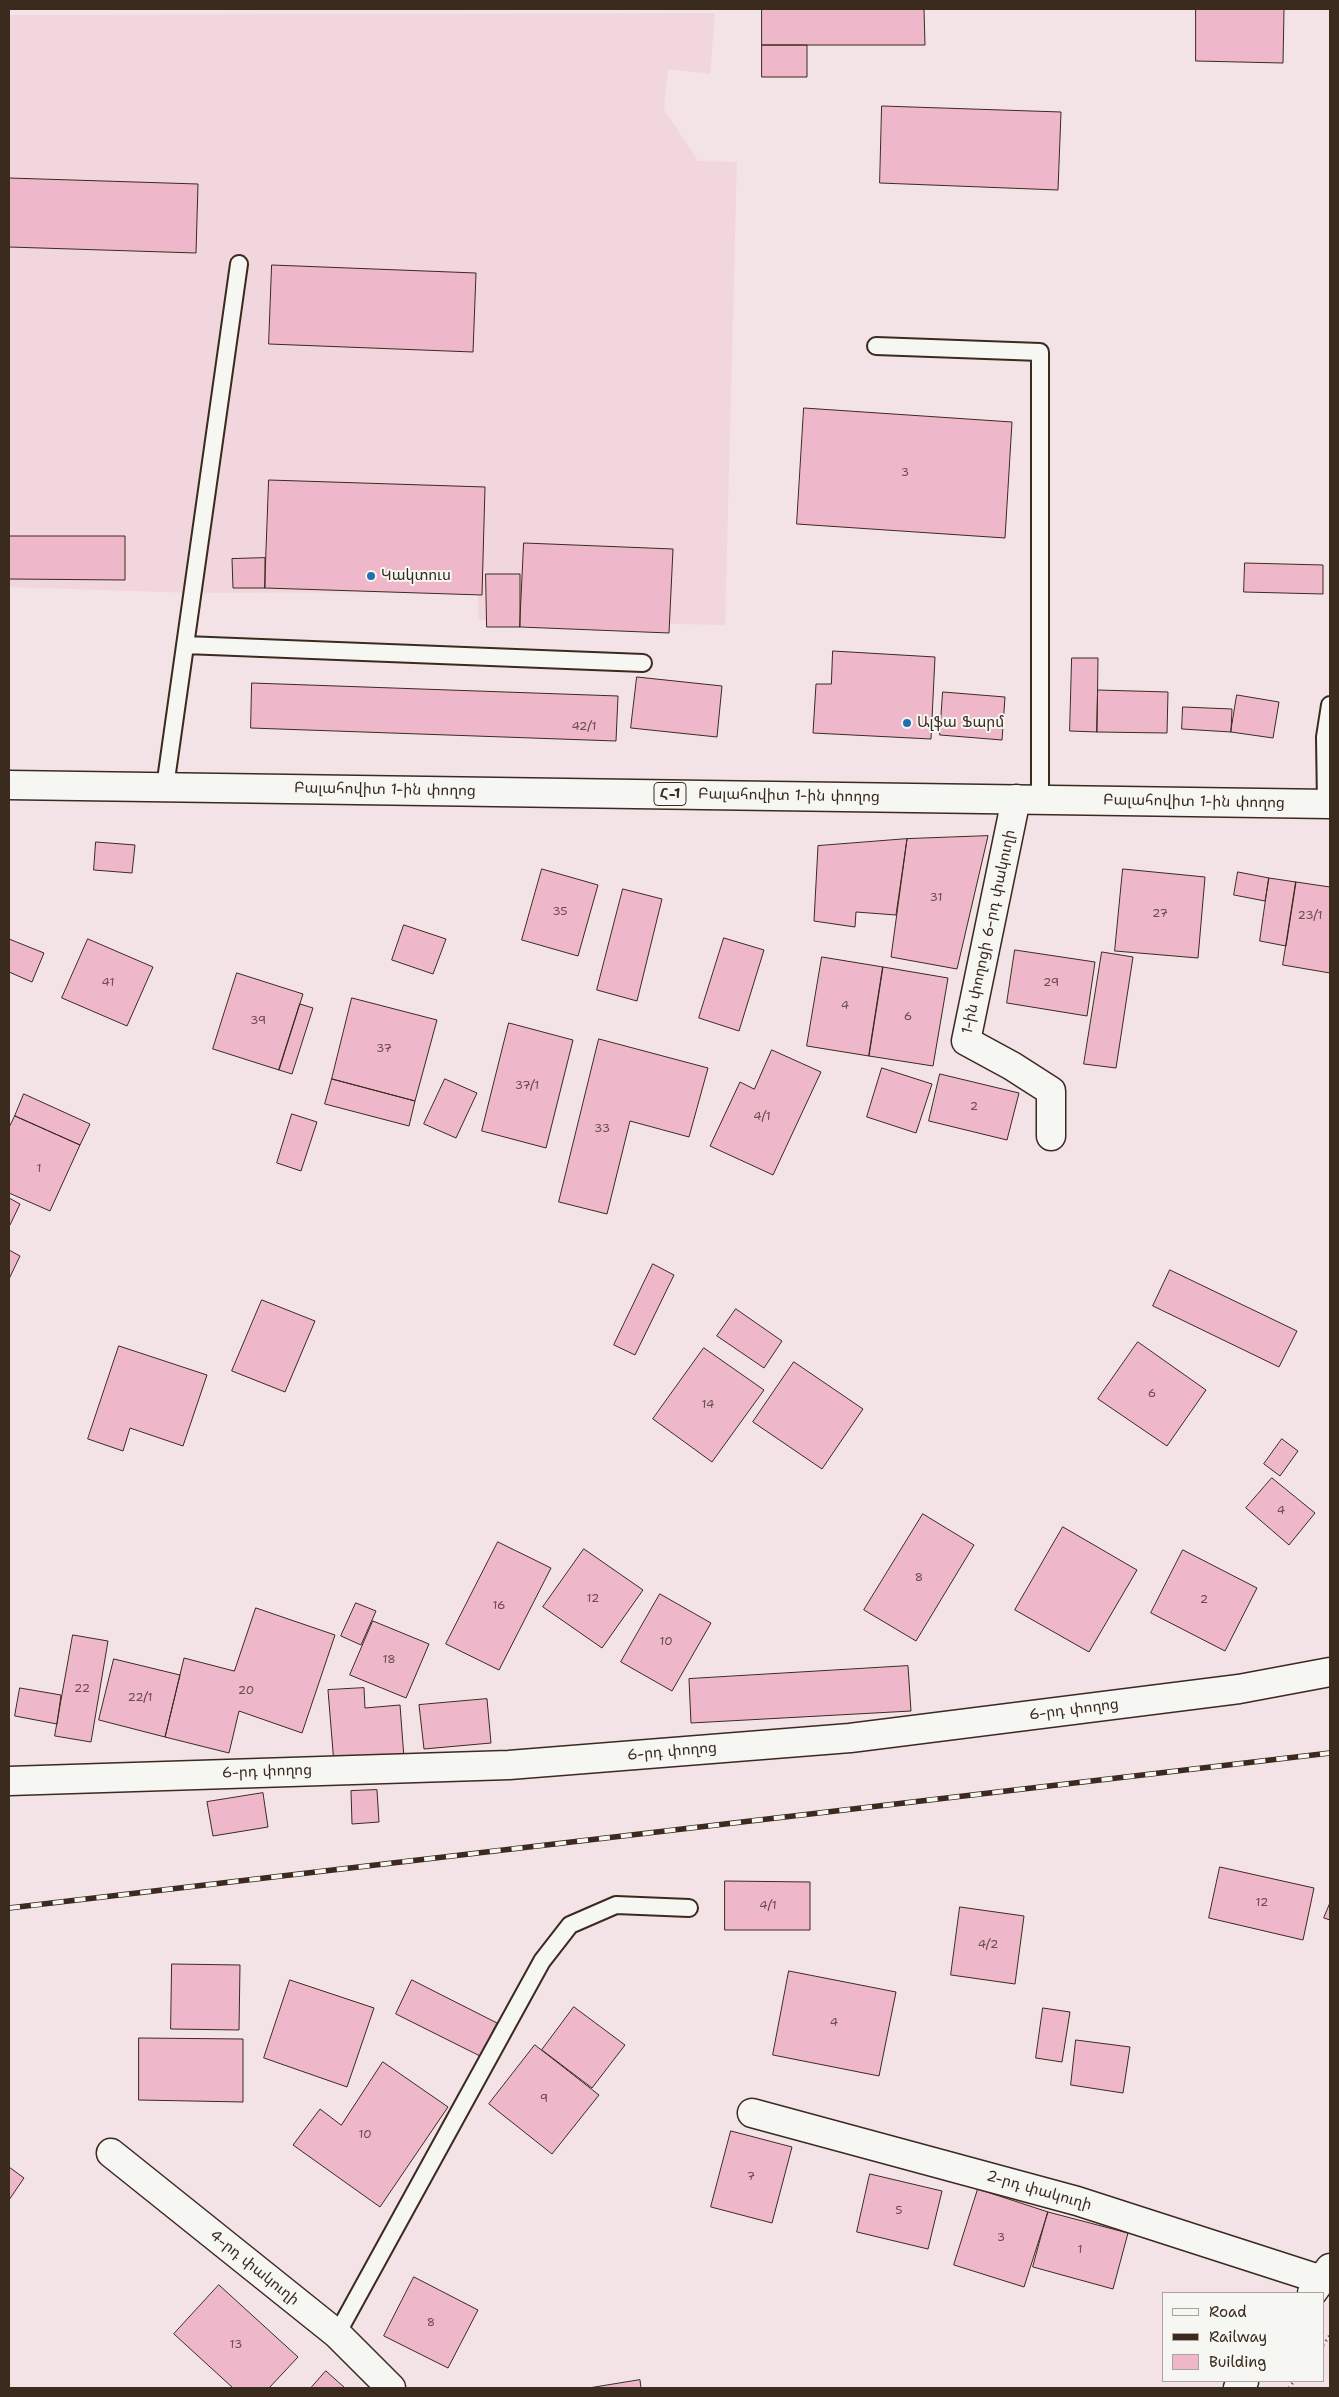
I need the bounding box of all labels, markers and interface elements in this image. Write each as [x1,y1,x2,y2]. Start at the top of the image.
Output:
house number: 3 [901,466,909,480]
place label: Կակտուս [381,567,451,585]
marker: Կակտուս [365,570,377,582]
place label: Ալֆա Ֆարմ [917,714,1004,732]
marker: Ալֆա Ֆարմ [901,717,913,729]
house number: 42/1 [572,720,596,734]
street label: Բալահովիտ 1-ին փողոց [294,779,476,801]
road number: Հ-1 [654,782,686,806]
street label: Բալահովիտ 1-ին փողոց [698,785,880,807]
street label: Բալահովիտ 1-ին փողոց [1103,791,1285,813]
street label: 1-ին փողոցի 6-րդ փակուղի [959,828,1019,1036]
house number: 31 [930,891,942,905]
house number: 35 [552,905,568,919]
house number: 27 [1152,907,1168,921]
house number: 23/1 [1297,909,1323,923]
house number: 41 [102,976,114,990]
house number: 29 [1043,976,1059,990]
house number: 4 [841,999,849,1013]
house number: 6 [904,1010,912,1024]
house number: 39 [250,1014,266,1028]
house number: 37 [376,1042,392,1056]
house number: 37/1 [515,1079,539,1093]
house number: 2 [970,1100,978,1114]
house number: 4/1 [753,1110,771,1124]
house number: 33 [594,1122,610,1136]
house number: 1 [36,1162,42,1176]
house number: 6 [1148,1387,1156,1401]
house number: 14 [702,1398,714,1412]
house number: 4 [1277,1504,1285,1518]
house number: 8 [915,1571,923,1585]
house number: 12 [587,1592,599,1606]
house number: 2 [1200,1593,1208,1607]
house number: 16 [492,1599,506,1613]
house number: 10 [659,1635,673,1649]
house number: 18 [382,1653,396,1667]
house number: 22 [74,1682,90,1696]
house number: 20 [238,1684,254,1698]
house number: 22/1 [127,1691,153,1705]
street label: 6-րդ փողոց [1028,1696,1120,1724]
street label: 6-րդ փողոց [626,1739,718,1765]
street label: 6-րդ փողոց [222,1761,312,1783]
house number: 12 [1256,1896,1268,1910]
house number: 4/1 [759,1899,777,1913]
house number: 4/2 [978,1938,998,1952]
house number: 4 [830,2016,838,2030]
house number: 9 [540,2092,548,2106]
house number: 10 [358,2128,372,2142]
street label: 2-րդ փակուղի [984,2167,1094,2215]
house number: 7 [747,2170,755,2184]
house number: 5 [895,2204,903,2218]
street label: 4-րդ փակուղի [206,2227,302,2309]
house number: 3 [997,2231,1005,2245]
house number: 1 [1077,2243,1083,2257]
legend [1162,2292,1324,2382]
text: Road [1209,2302,1247,2322]
house number: 8 [427,2316,435,2330]
text: Railway [1209,2327,1267,2347]
house number: 13 [230,2338,242,2352]
text: Building [1209,2352,1266,2372]

